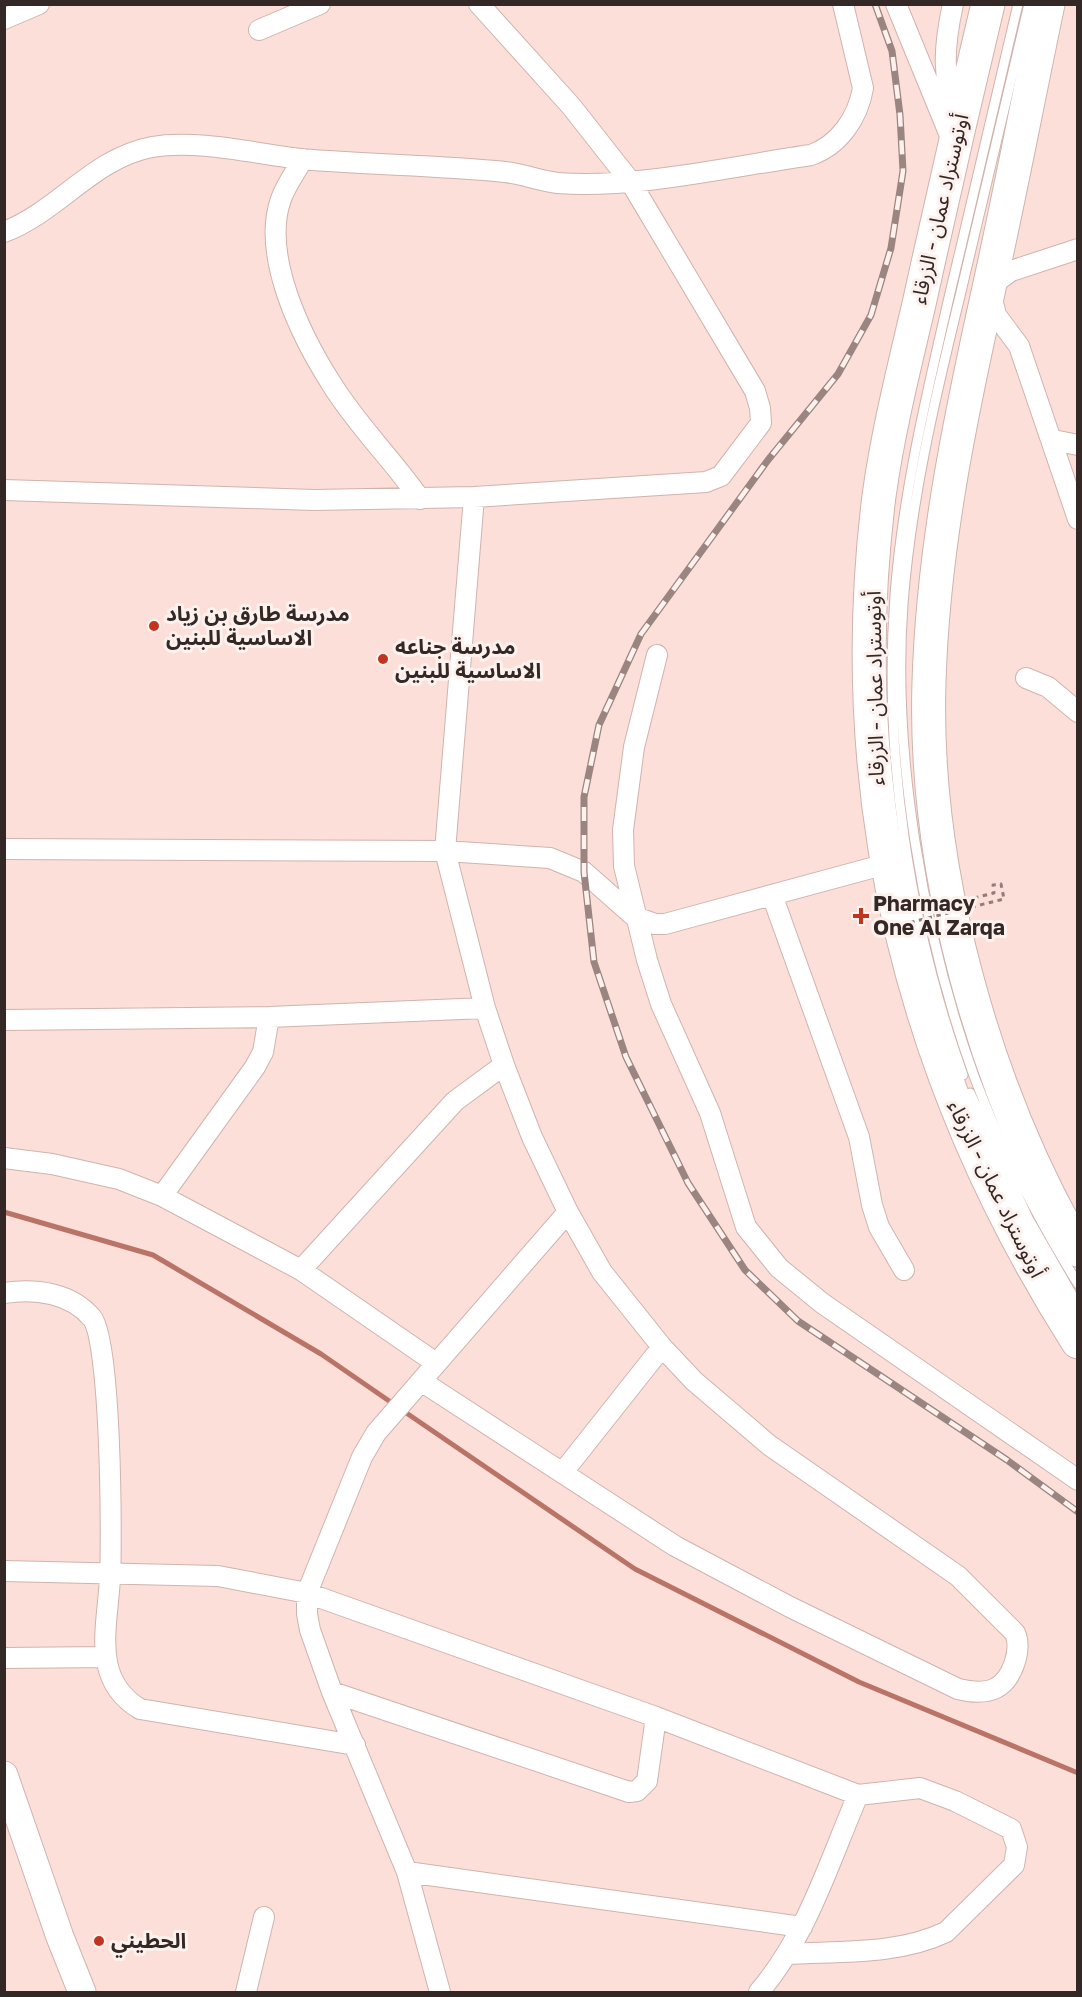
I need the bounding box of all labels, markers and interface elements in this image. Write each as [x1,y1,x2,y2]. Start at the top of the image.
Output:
street label: أوتوستراد عمان - الزرقاء [904,111,974,306]
street label: أوتوستراد عمان - الزرقاء [859,591,889,785]
place label: مدرسة طارق بن زياد الاساسية للبنين [166,600,350,650]
marker: مدرسة طارق بن زياد الاساسية للبنين [147,619,161,633]
place label: مدرسة جناعه الاساسية للبنين [395,633,541,683]
marker: مدرسة جناعه الاساسية للبنين [376,652,390,666]
place label: Pharmacy One Al Zarqa [873,890,1005,940]
marker: Pharmacy One Al Zarqa [854,909,868,923]
street label: أوتوستراد عمان - الزرقاء [943,1095,1051,1282]
place label: الحطيني [111,1927,186,1958]
marker: الحطيني [92,1934,106,1948]

